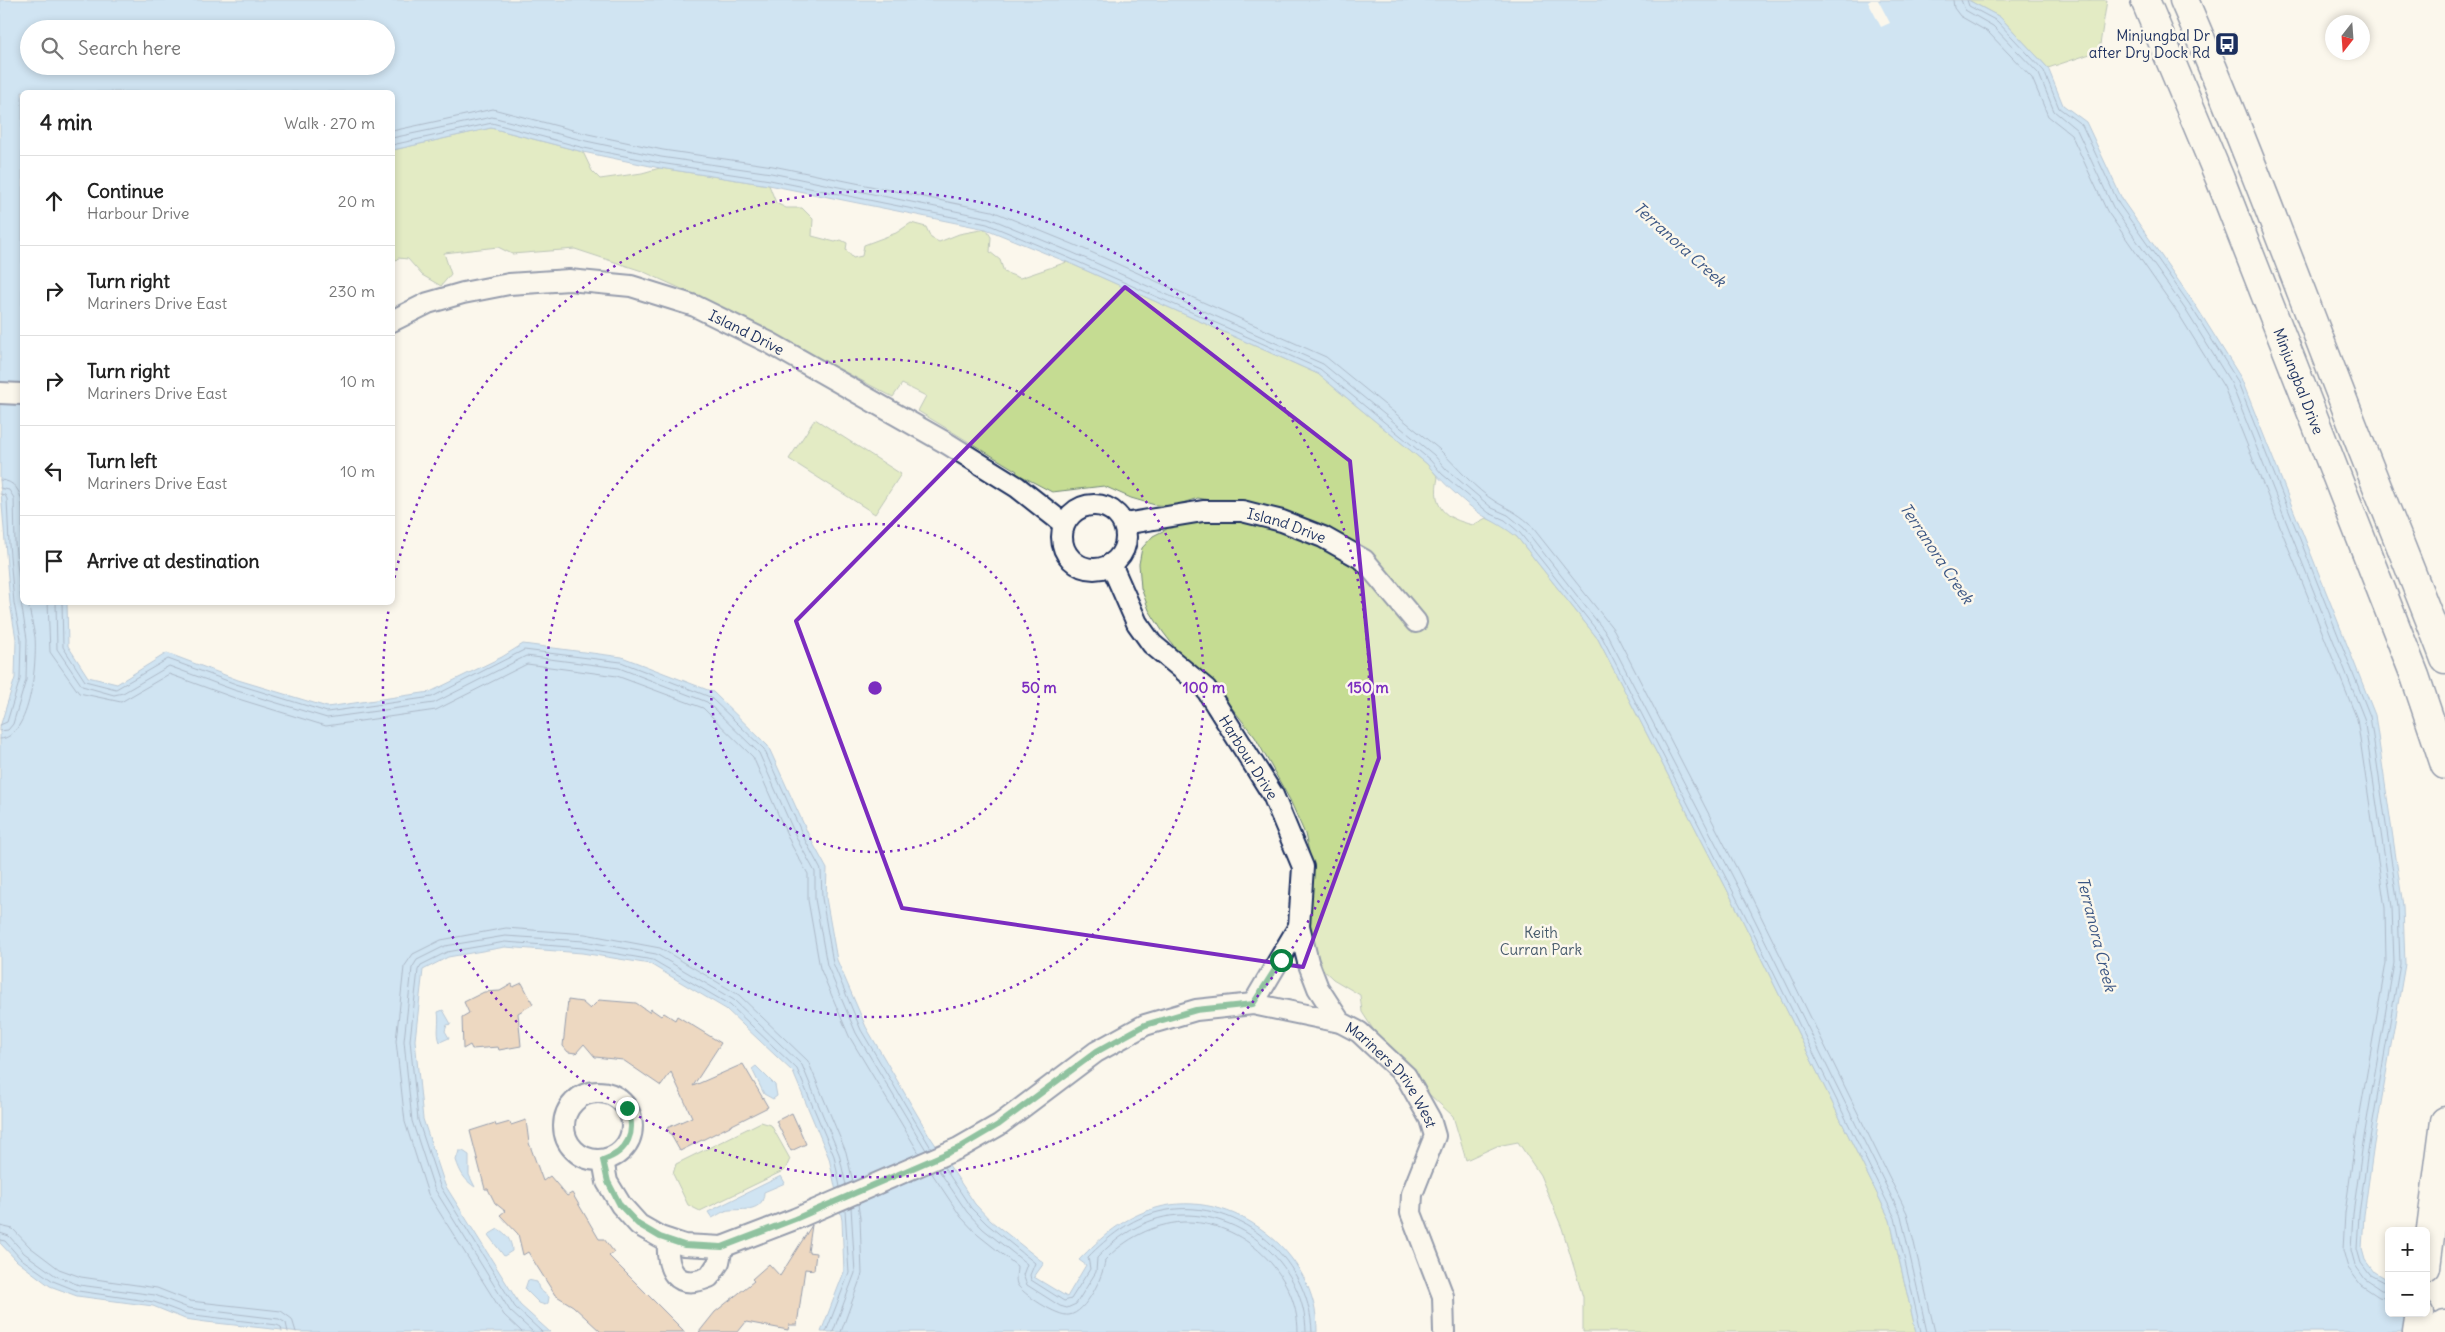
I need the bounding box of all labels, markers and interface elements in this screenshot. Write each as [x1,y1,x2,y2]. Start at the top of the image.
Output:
north arrow [2325,15,2370,60]
search box [20,20,395,75]
place label: Minjungbal Dr after Dry Dock Rd [2089,26,2210,62]
bus stop icon: Minjungbal Dr after Dry Dock Rd [2214,31,2240,57]
icon: search [38,34,66,62]
text: Search here [78,36,181,60]
text: 4 min [40,109,92,136]
text: Walk · 270 m [284,113,375,133]
text: Continue [87,179,164,203]
icon: ahead [40,187,68,215]
text: 20 m [338,191,375,211]
water label: Terranora Creek [1630,197,1732,292]
text: Harbour Drive [87,203,190,223]
text: Turn right [87,269,170,293]
icon: right [40,277,68,305]
text: 230 m [329,281,375,301]
text: Mariners Drive East [87,293,227,313]
street label: Island Drive [706,305,788,359]
street label: Minjungbal Drive [2270,325,2329,437]
text: Turn right [87,359,170,383]
icon: right [40,367,68,395]
text: 10 m [340,371,375,391]
text: Mariners Drive East [87,383,227,403]
text: Turn left [87,449,157,473]
icon: left [40,457,68,485]
text: 10 m [340,461,375,481]
text: Mariners Drive East [87,473,227,493]
water label: Terranora Creek [1896,499,1979,609]
street label: Island Drive [1245,503,1329,547]
icon: arrive [40,547,68,575]
text: Arrive at destination [87,549,260,573]
text: 50 m [1021,678,1057,697]
text: 100 m [1183,678,1225,697]
text: 150 m [1347,678,1389,697]
centre of rings [866,679,884,697]
street label: Harbour Drive [1215,711,1283,803]
water label: Terranora Creek [2073,875,2121,995]
park label: Keith Curran Park [1500,923,1582,959]
route start [1270,949,1293,972]
street label: Mariners Drive West [1342,1017,1441,1130]
route end [616,1097,639,1120]
map controls [2385,1227,2430,1317]
button: + [2385,1227,2430,1272]
button: − [2385,1272,2430,1317]

